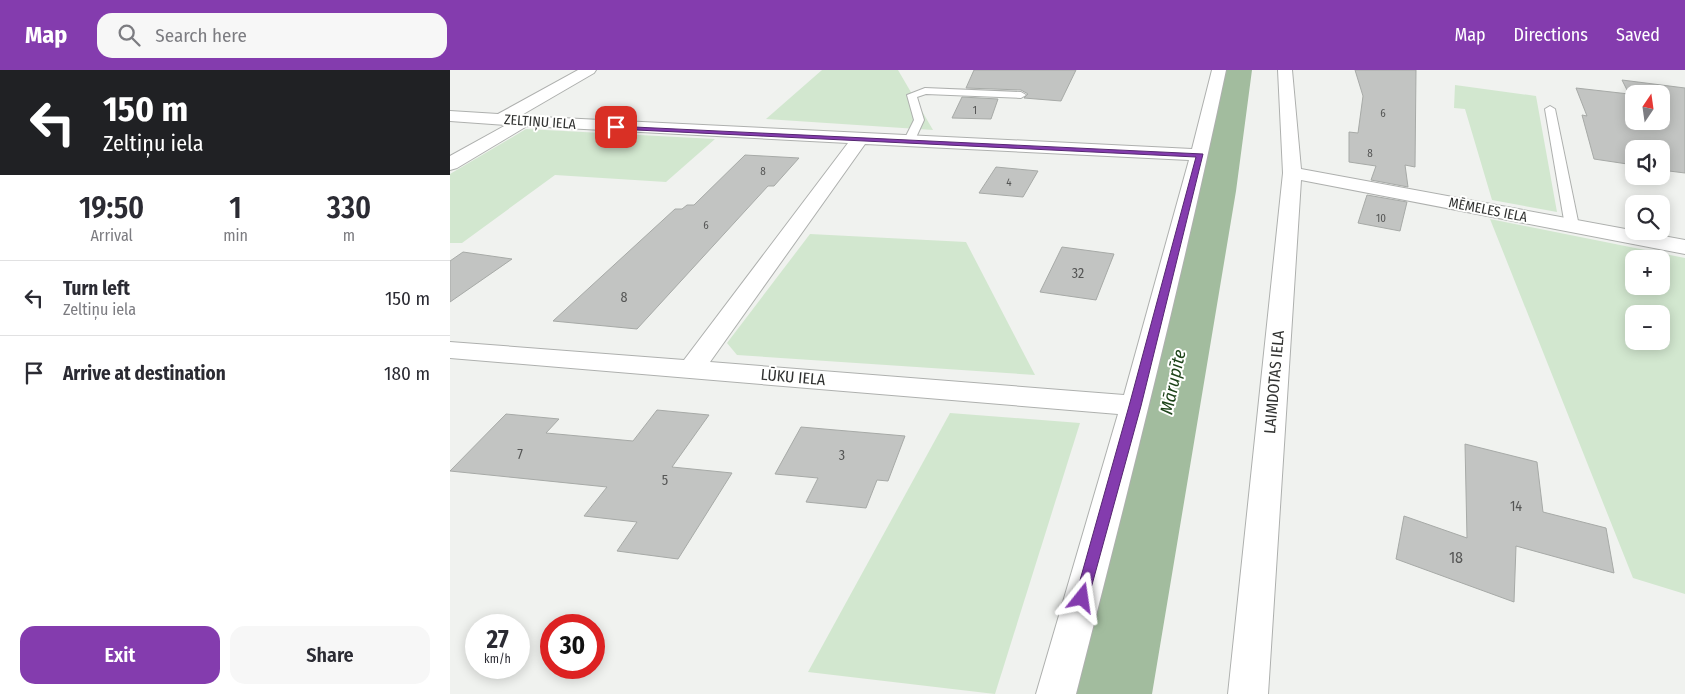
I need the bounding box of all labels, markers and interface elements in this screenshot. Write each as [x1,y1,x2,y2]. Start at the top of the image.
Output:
search box [97,13,447,58]
text: Map [25,21,67,49]
icon: search [115,21,143,49]
text: Search here [155,24,247,47]
text: Map [1454,24,1486,46]
text: Directions [1514,24,1588,46]
text: Saved [1616,24,1660,46]
north arrow [1625,85,1670,130]
map controls [1625,85,1670,350]
text: 150 m [103,88,188,130]
icon: left [20,90,85,155]
house number: 1 [973,104,977,117]
pin [595,106,637,148]
house number: 6 [1380,107,1386,120]
street label: ZELTIŅU IELA [503,111,577,134]
icon: arrive [602,113,630,141]
text: Zeltiņu iela [103,130,203,157]
button: sound [1625,140,1670,185]
house number: 8 [1367,147,1373,160]
house number: 8 [760,165,766,178]
house number: 4 [1006,176,1012,189]
text: 19:50 [79,190,144,226]
text: 1 [229,190,242,226]
text: 330 [327,190,371,226]
street label: MĒMELES IELA [1447,194,1529,226]
button: search [1625,195,1670,240]
house number: 10 [1376,212,1386,225]
house number: 6 [703,219,709,232]
text: Arrival [90,226,133,245]
text: min [223,226,248,245]
text: m [343,226,355,245]
button: + [1625,250,1670,295]
house number: 32 [1072,265,1084,282]
text: Turn left [63,277,130,300]
icon: left [20,284,48,312]
text: 150 m [385,287,430,310]
house number: 8 [621,289,628,306]
text: Zeltiņu iela [63,300,136,319]
button: − [1625,305,1670,350]
street label: LAIMDOTAS IELA [1260,329,1288,435]
water label: Mārupīte [1155,347,1191,416]
icon: arrive [20,359,48,387]
text: Arrive at destination [63,362,226,385]
text: 180 m [384,362,430,385]
street label: LŪKU IELA [760,365,827,389]
house number: 7 [517,446,523,463]
house number: 3 [839,447,845,464]
house number: 5 [662,472,668,489]
house number: 14 [1510,498,1522,515]
house number: 18 [1449,548,1463,567]
position arrow [1055,571,1107,623]
speed limit sign: 30 [540,614,605,679]
text: 27 [486,625,509,655]
button: Exit [20,626,220,684]
button: Share [230,626,430,684]
text: km/h [484,652,511,666]

